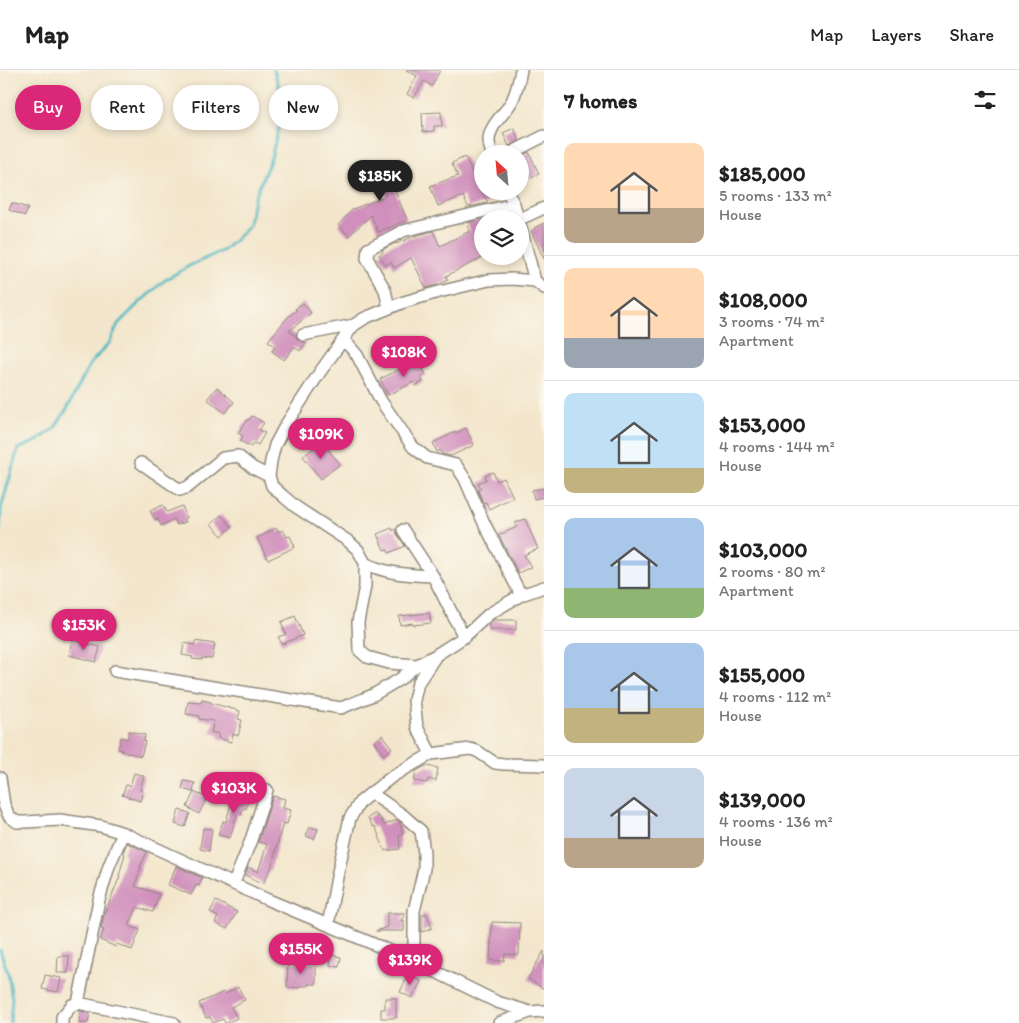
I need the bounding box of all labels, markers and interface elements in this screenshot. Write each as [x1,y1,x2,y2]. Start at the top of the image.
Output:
text: Map [25,20,69,49]
text: Map [810,24,843,46]
text: Layers [871,24,921,46]
text: Share [949,24,994,46]
chip: Buy [15,85,81,130]
chip: Rent [91,85,163,130]
chip: Filters [173,85,259,130]
chip: New [269,85,338,130]
icon: filters [971,86,999,114]
text: 7 homes [564,88,638,113]
north arrow [474,145,529,200]
map controls [474,145,529,265]
pin: $185K [345,160,415,202]
text: $185,000 [719,161,806,186]
icon: home [604,163,664,223]
text: $185K [359,166,401,185]
text: 5 rooms · 133 m² [719,186,832,205]
text: House [719,205,762,224]
button: layers [474,210,529,265]
text: $108,000 [719,287,808,312]
icon: home [604,288,664,348]
text: 3 rooms · 74 m² [719,312,825,331]
text: Apartment [719,331,794,350]
pin: $108K [369,336,439,378]
text: $108K [382,342,426,361]
text: $153,000 [719,412,806,437]
icon: home [604,413,664,473]
pin: $109K [286,418,356,460]
text: $109K [299,424,343,443]
text: 4 rooms · 144 m² [719,437,835,456]
text: House [719,456,762,475]
text: $103,000 [719,537,808,562]
icon: home [604,538,664,598]
text: 2 rooms · 80 m² [719,562,825,581]
text: Apartment [719,581,794,600]
pin: $153K [49,608,119,651]
text: $153K [63,615,105,634]
text: $155,000 [719,662,805,687]
icon: home [604,663,664,723]
text: 4 rooms · 112 m² [719,687,831,706]
text: House [719,706,762,725]
pin: $103K [199,772,269,814]
text: $103K [212,778,256,797]
text: $139,000 [719,787,806,812]
icon: home [604,788,664,848]
text: 4 rooms · 136 m² [719,812,833,831]
text: House [719,831,762,850]
pin: $155K [266,932,336,975]
text: $155K [280,939,322,958]
pin: $139K [375,944,445,986]
text: $139K [389,950,431,969]

